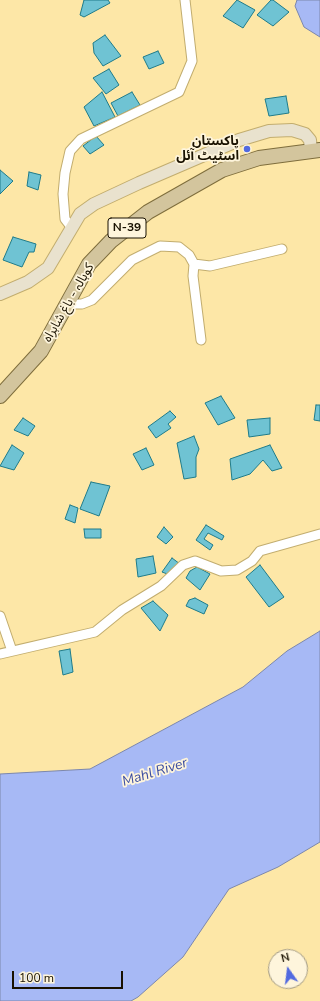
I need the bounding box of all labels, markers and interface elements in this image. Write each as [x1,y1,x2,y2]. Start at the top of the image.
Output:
place label: پاکستان اسٹیٹ آئل [176,134,239,165]
marker: پاکستان اسٹیٹ آئل [242,144,252,154]
road number: N-39 [108,218,146,238]
street label: کوہالہ - باغ شاہراہ [40,261,98,345]
water label: Mahl River [120,755,190,791]
north arrow [268,949,308,989]
text: N [279,950,291,966]
scale bar [14,963,125,989]
text: 100 m [19,970,54,986]

